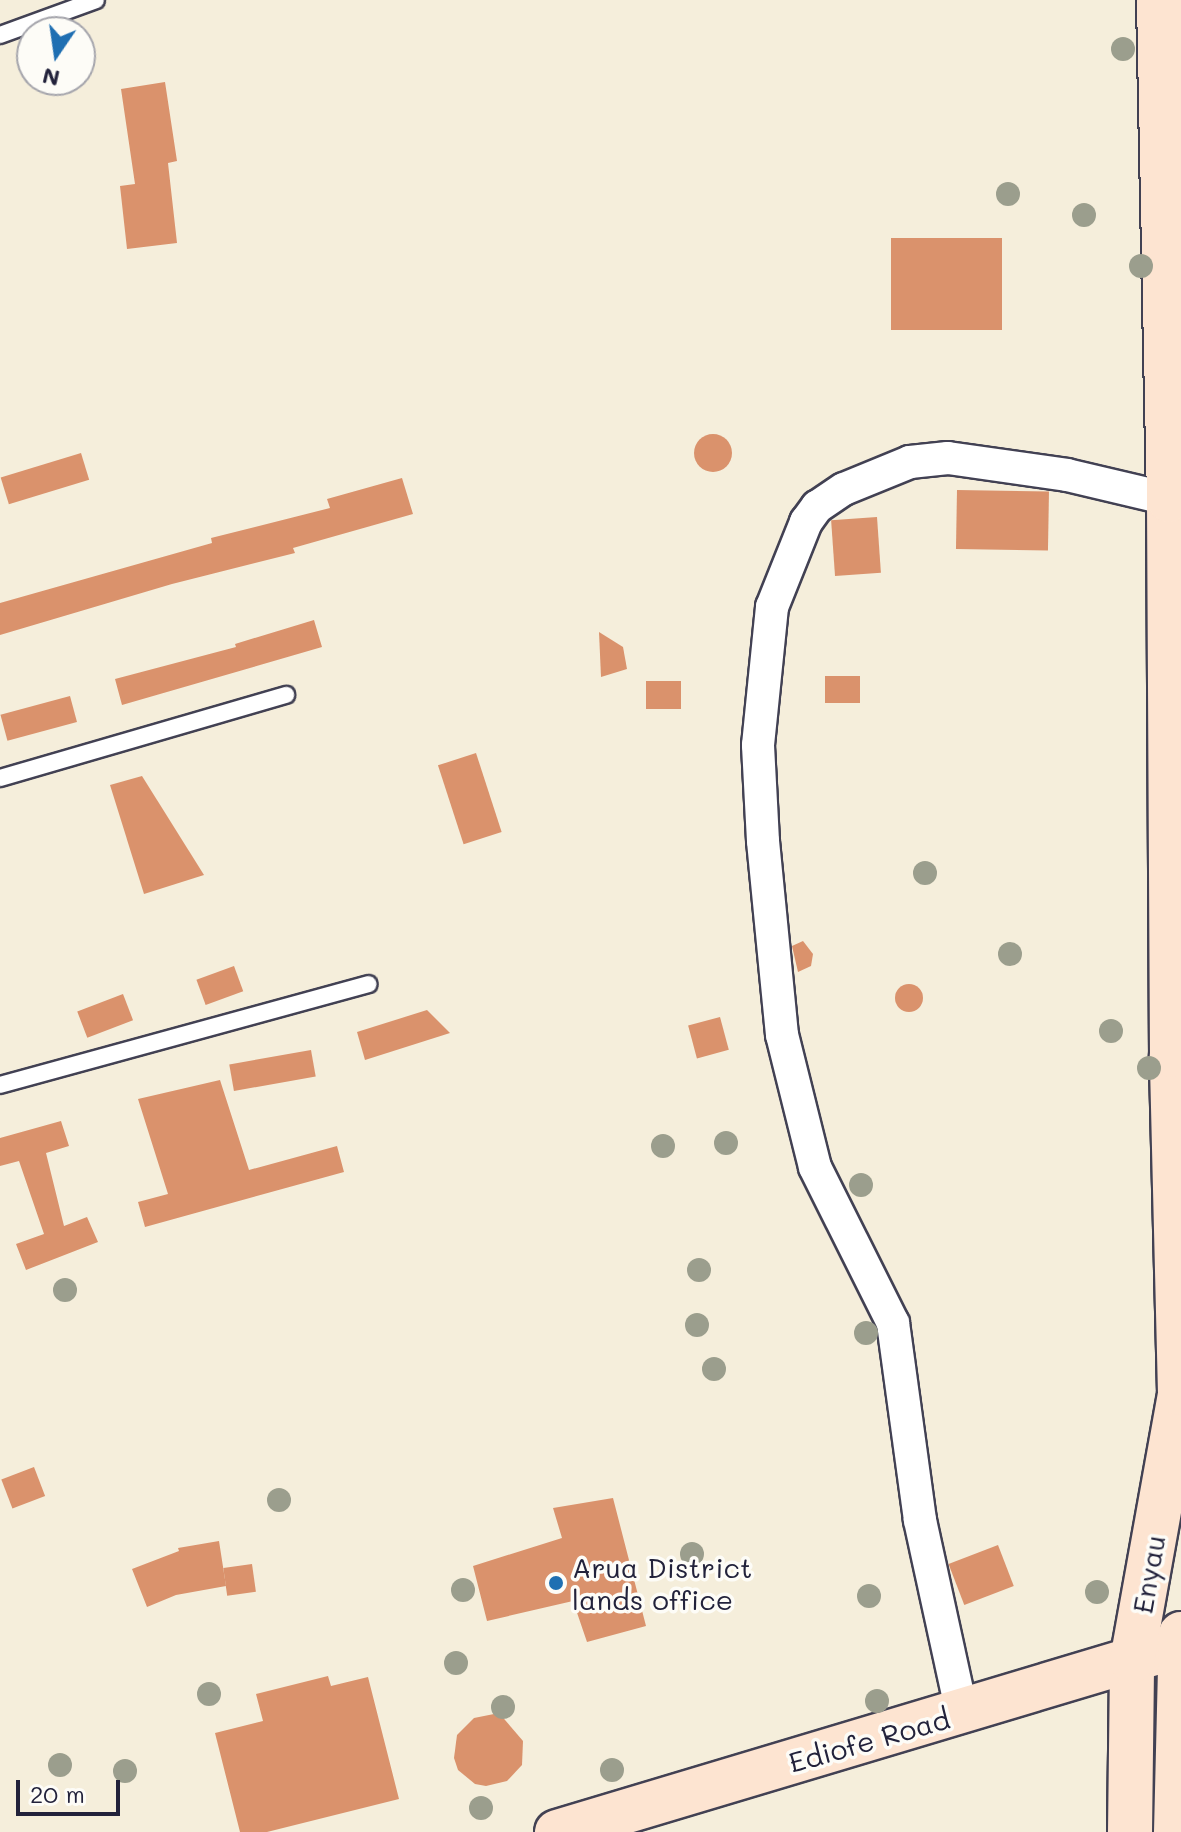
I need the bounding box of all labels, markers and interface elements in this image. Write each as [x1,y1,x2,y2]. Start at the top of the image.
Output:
north arrow [16,16,96,96]
text: N [40,62,62,94]
street label: Enyau [1125,1532,1171,1616]
place label: Arua District lands office [572,1550,752,1616]
marker: Arua District lands office [547,1574,565,1592]
street label: Ediofe Road [785,1701,953,1779]
scale bar [20,1764,124,1814]
text: 20 m [30,1778,85,1809]

